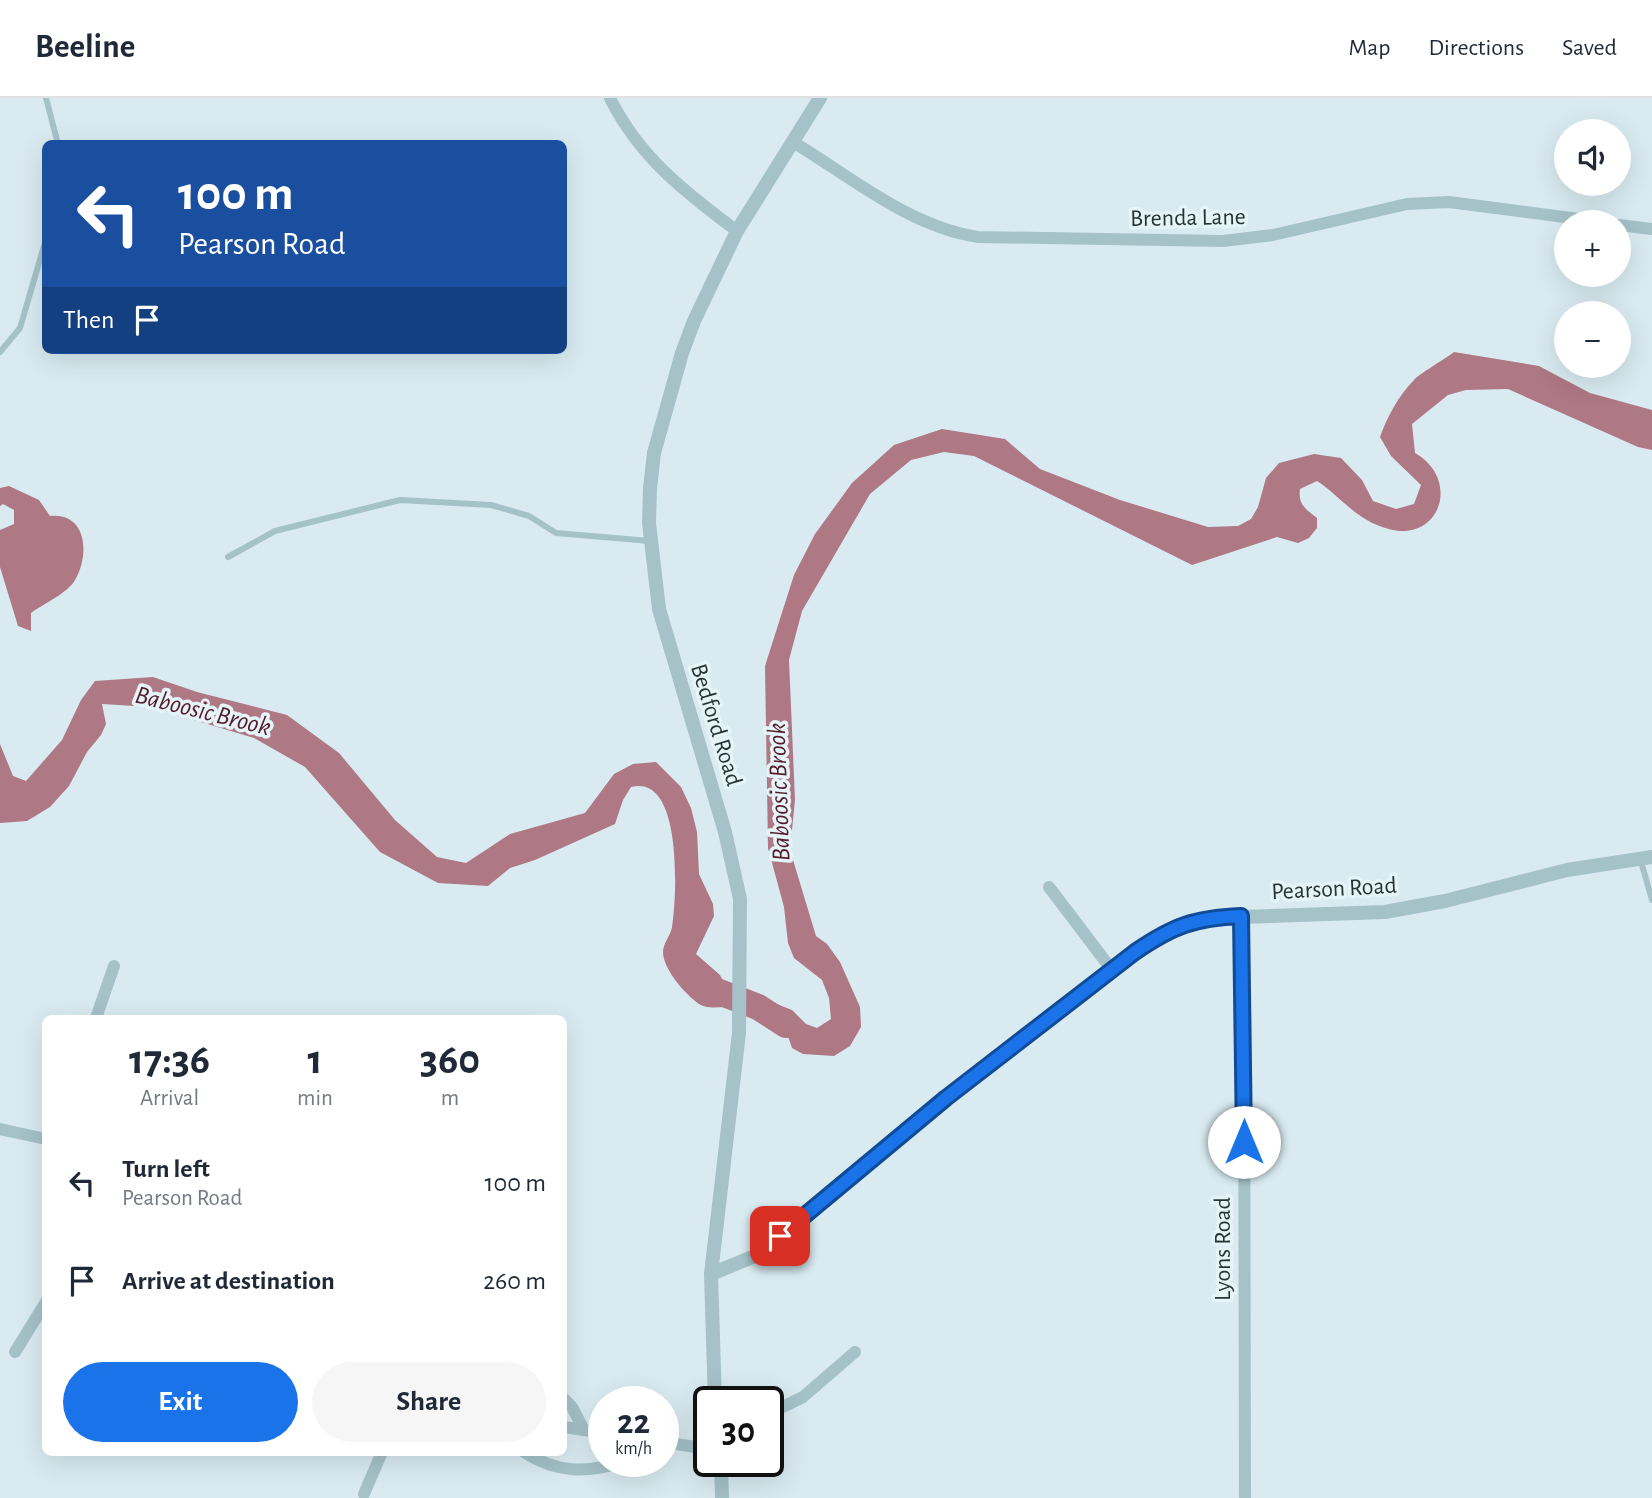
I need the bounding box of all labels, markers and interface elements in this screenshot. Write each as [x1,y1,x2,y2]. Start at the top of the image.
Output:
text: Beeline [35,31,135,64]
text: Map [1348,36,1390,60]
text: Directions [1428,36,1524,60]
text: Saved [1562,36,1617,60]
map controls [1554,119,1631,378]
button: sound [1554,119,1631,196]
icon: left [63,168,154,259]
text: 100 m [178,170,294,219]
street label: Brenda Lane [1130,205,1246,231]
button: + [1554,210,1631,287]
text: Pearson Road [178,228,346,260]
icon: arrive [128,301,166,339]
button: − [1554,301,1631,378]
text: Then [63,307,114,333]
street label: Bedford Road [686,661,746,789]
water label: Baboosic Brook [133,682,273,740]
water label: Baboosic Brook [764,722,794,862]
street label: Pearson Road [1271,874,1397,904]
text: 17:36 [129,1039,210,1081]
text: 1 [307,1039,323,1081]
text: 360 [420,1039,480,1081]
text: Arrival [140,1087,199,1110]
text: min [297,1087,333,1110]
text: m [441,1087,459,1110]
position arrow [1207,1105,1281,1179]
text: Turn left [122,1156,210,1182]
icon: left [63,1164,101,1202]
text: 100 m [485,1170,546,1196]
text: Pearson Road [122,1187,242,1210]
street label: Lyons Road [1211,1197,1235,1301]
pin [750,1206,810,1266]
icon: arrive [761,1217,799,1255]
icon: arrive [63,1262,101,1300]
text: Arrive at destination [122,1268,335,1294]
text: 260 m [483,1268,546,1294]
button: Exit [63,1362,298,1442]
button: Share [312,1362,546,1442]
speed limit sign: 30 [693,1386,784,1477]
text: 22 [617,1405,650,1440]
text: km/h [615,1440,652,1458]

